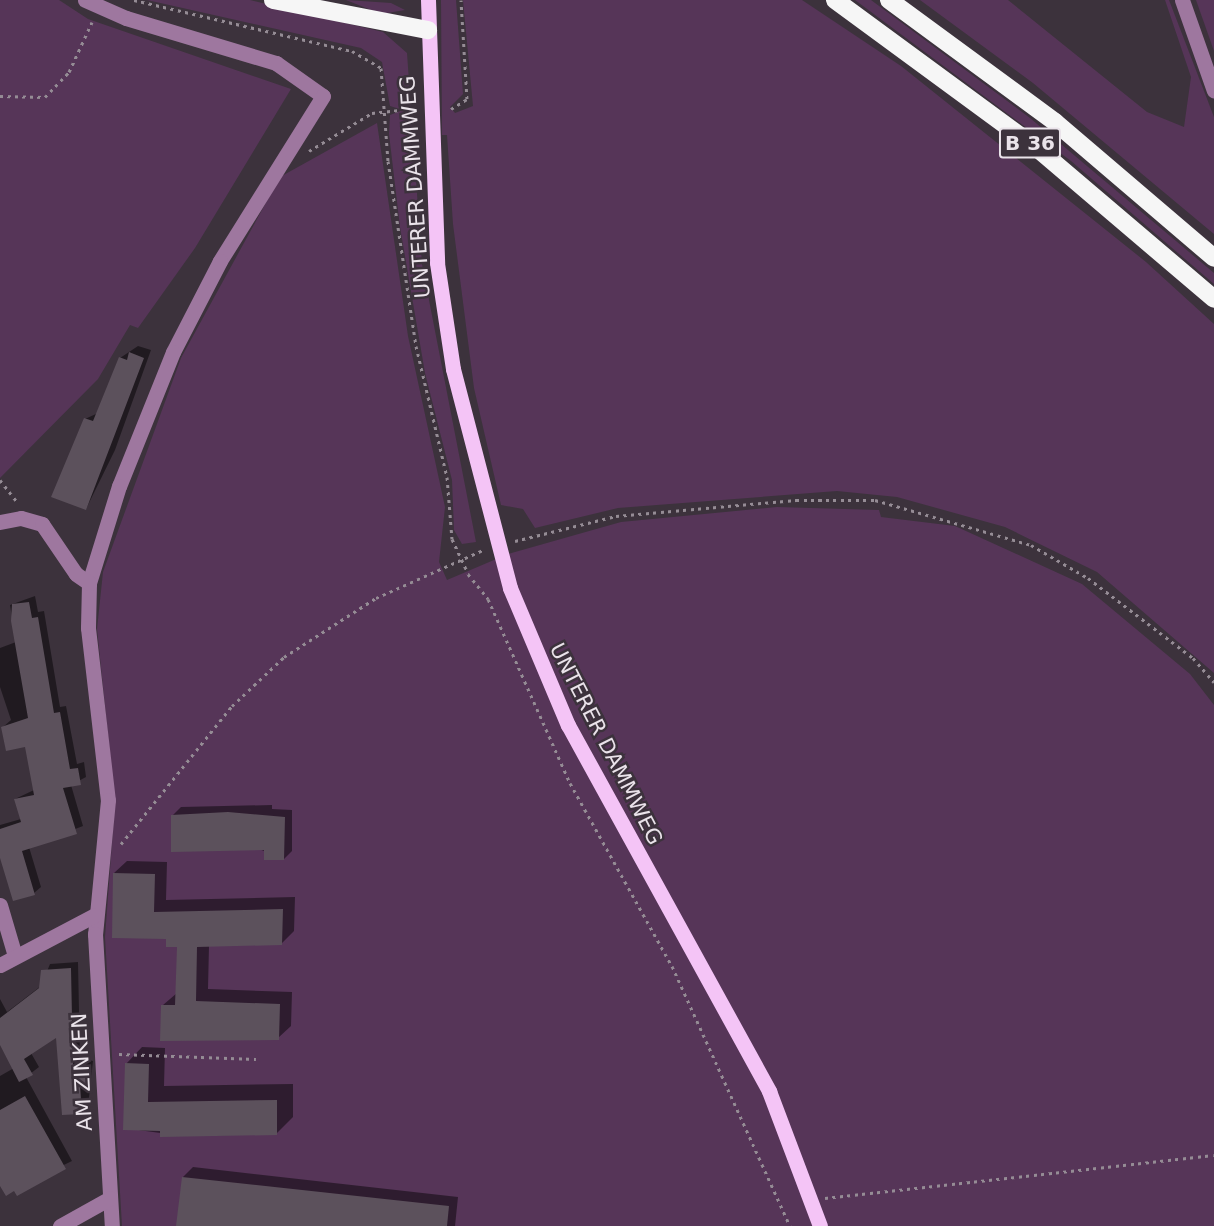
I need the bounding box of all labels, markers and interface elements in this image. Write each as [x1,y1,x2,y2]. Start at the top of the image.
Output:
street label: UNTERER DAMMWEG [395,75,435,299]
road number: B 36 [998,126,1062,160]
street label: UNTERER DAMMWEG [544,639,668,849]
street label: AM ZINKEN [66,1012,98,1132]

